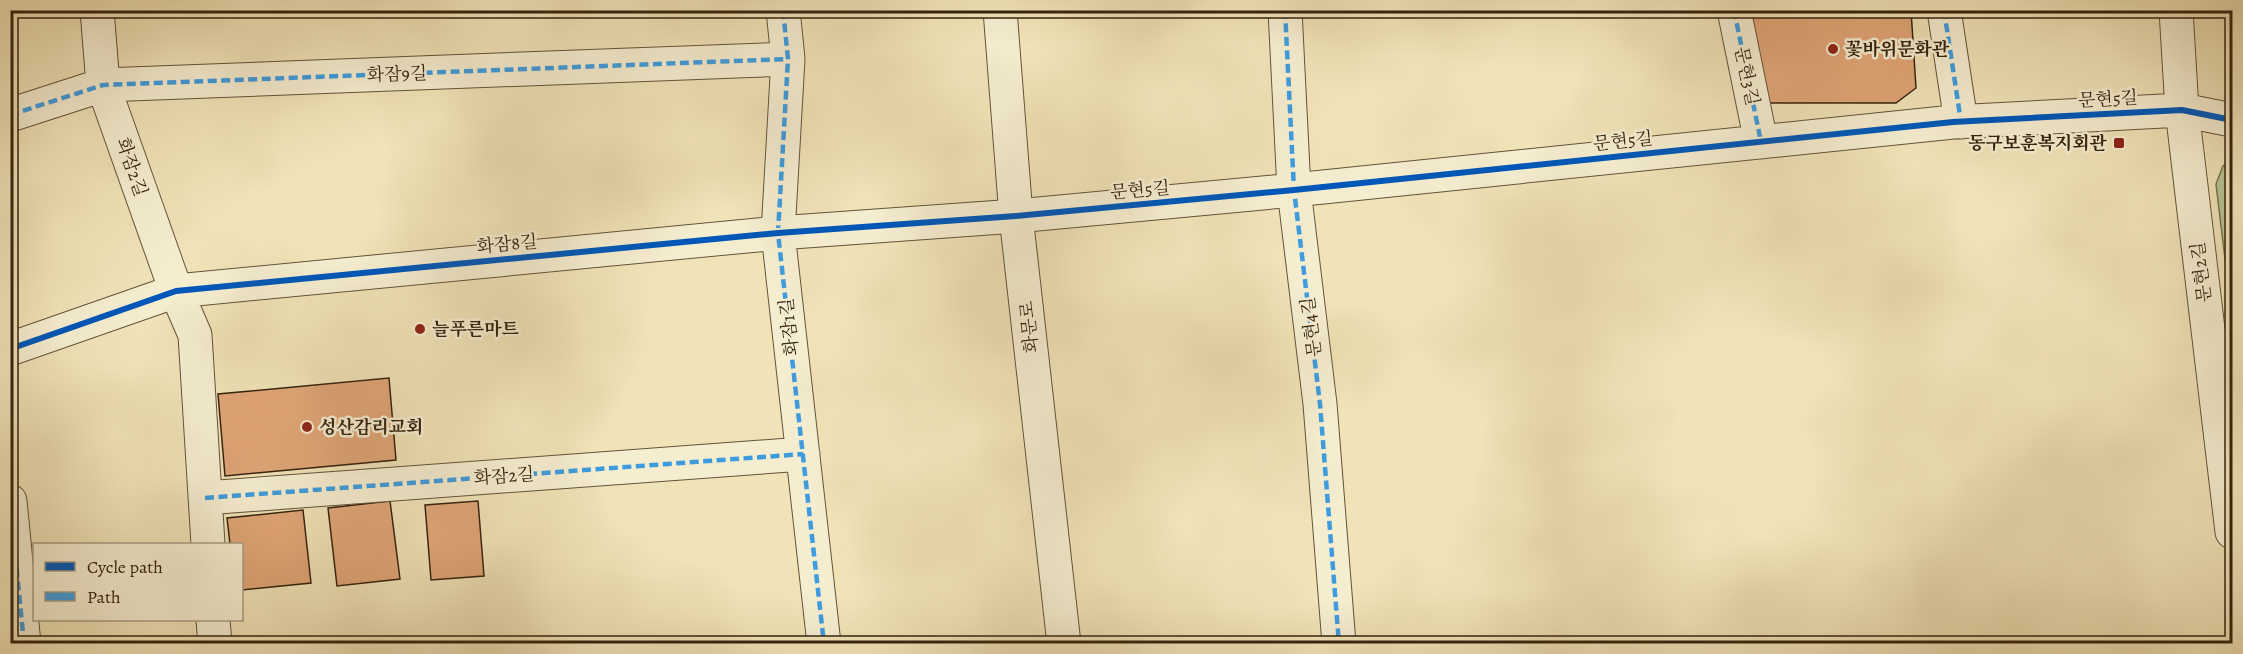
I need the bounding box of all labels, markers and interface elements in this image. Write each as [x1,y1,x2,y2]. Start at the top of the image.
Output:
place label: 꽃바위문화관 [1845,37,1950,61]
marker: 꽃바위문화관 [1826,42,1840,56]
street label: 문현3길 [1729,44,1765,108]
street label: 화잠9길 [366,61,428,87]
street label: 문현5길 [2077,85,2139,113]
street label: 문현5길 [1592,126,1654,156]
place label: 동구보훈복지회관 [1968,131,2108,155]
street label: 화잠2길 [111,134,153,200]
marker: 동구보훈복지회관 [2112,136,2126,150]
street label: 문현5길 [1109,175,1171,205]
street label: 화잠8길 [476,229,538,259]
street label: 문현2길 [2185,240,2217,304]
street label: 문현4길 [1295,296,1327,358]
street label: 화잠1길 [774,297,804,357]
street label: 화문로 [1014,300,1044,354]
place label: 늘푸른마트 [432,317,520,341]
marker: 늘푸른마트 [413,322,427,336]
place label: 성산감리교회 [319,415,423,439]
marker: 성산감리교회 [300,420,314,434]
street label: 화잠2길 [473,462,535,490]
legend [33,543,243,621]
text: Cycle path [87,555,163,579]
text: Path [87,585,121,609]

